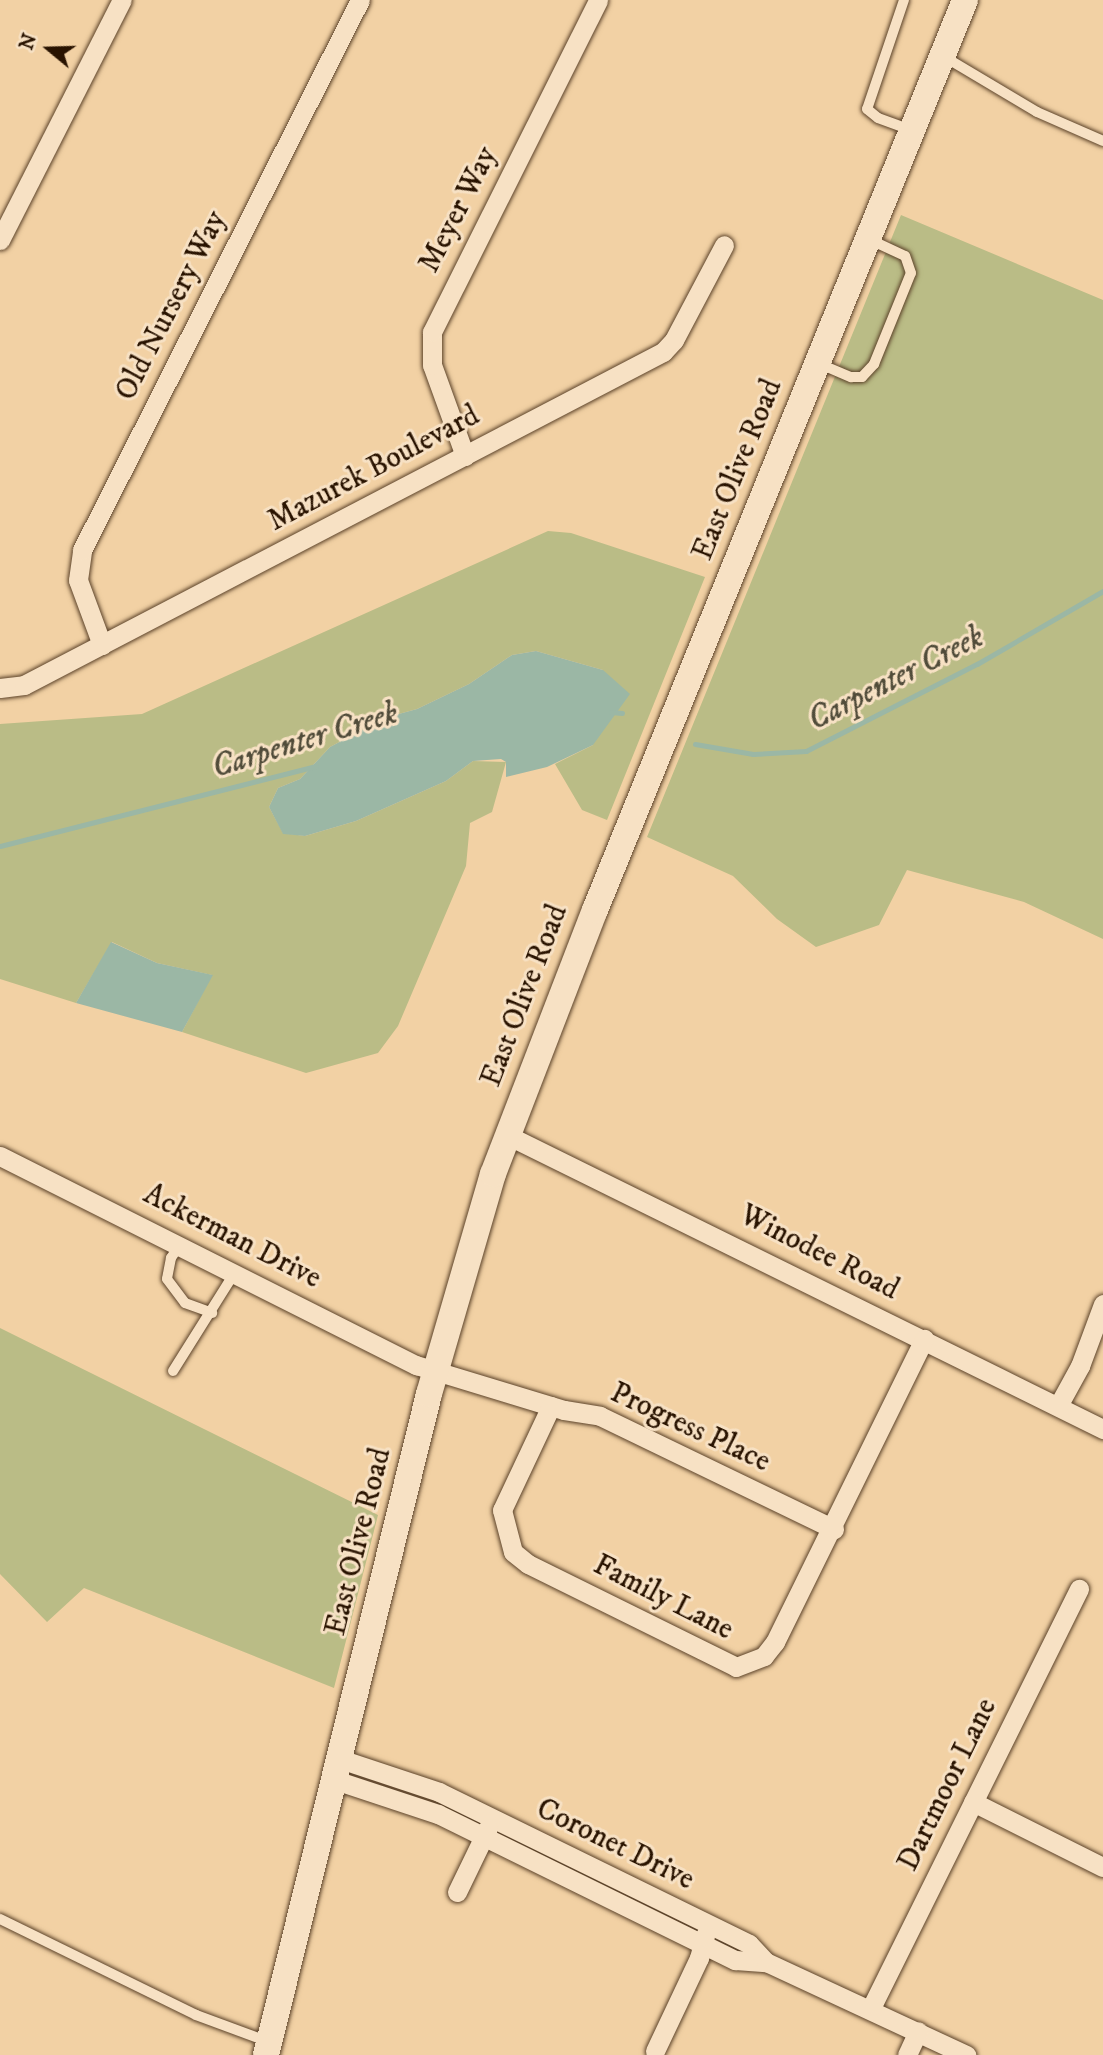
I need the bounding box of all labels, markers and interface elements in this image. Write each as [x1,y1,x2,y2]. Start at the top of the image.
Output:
north arrow [14,14,84,84]
text: N [15,31,42,53]
street label: Meyer Way [412,141,506,279]
street label: Old Nursery Way [109,205,235,407]
street label: East Olive Road [685,374,791,566]
street label: Mazurek Boulevard [262,398,486,540]
water label: Carpenter Creek [802,618,990,740]
water label: Carpenter Creek [207,695,403,787]
street label: East Olive Road [474,900,576,1092]
street label: Ackerman Drive [137,1177,327,1297]
street label: Winodee Road [733,1198,905,1308]
street label: Progress Place [604,1375,776,1481]
street label: East Olive Road [318,1445,400,1639]
street label: Family Lane [587,1547,739,1649]
street label: Dartmoor Lane [891,1693,1005,1877]
street label: Coronet Drive [530,1791,700,1899]

